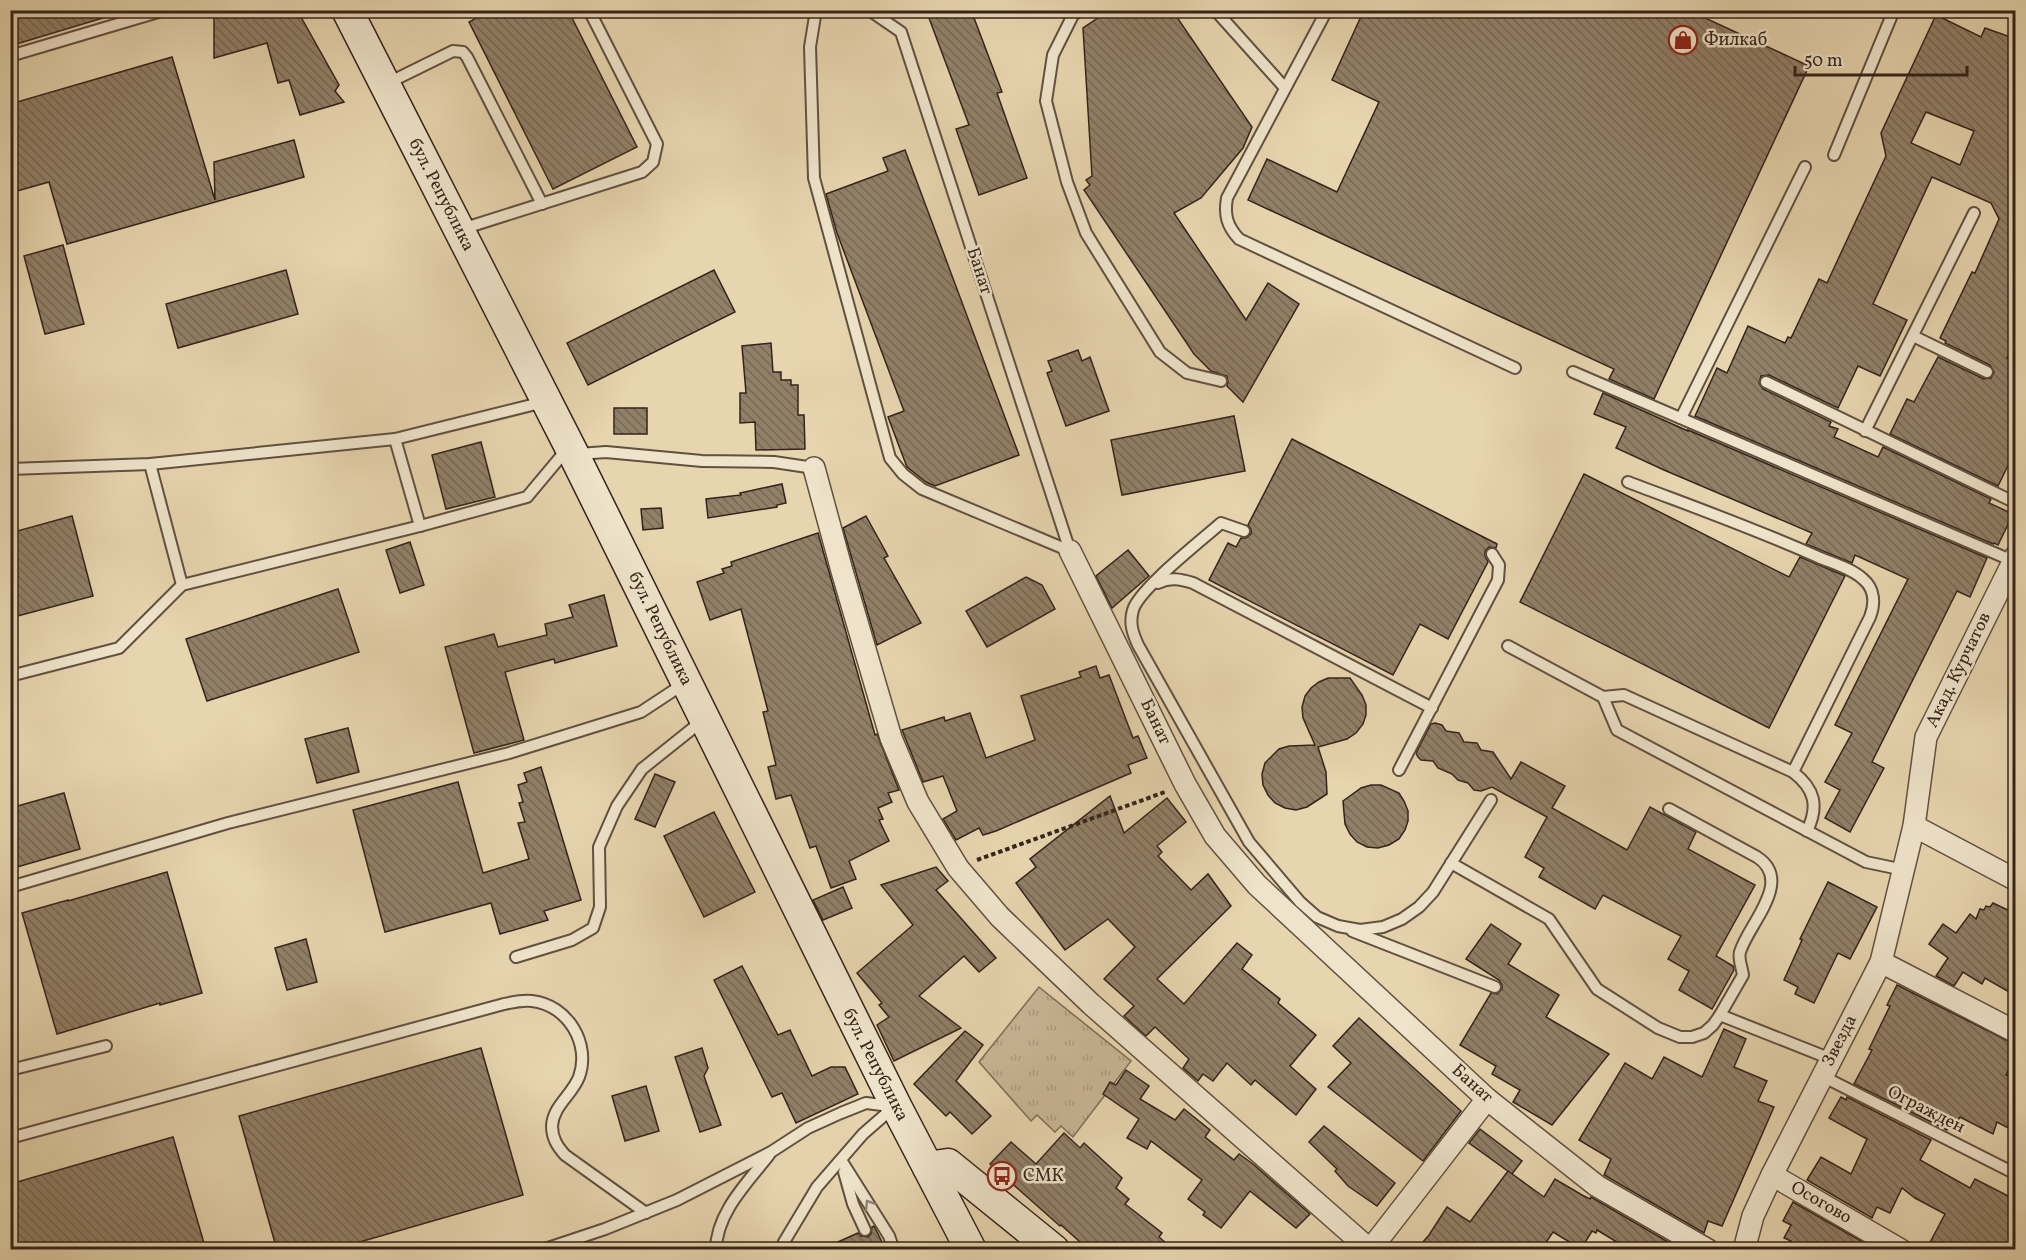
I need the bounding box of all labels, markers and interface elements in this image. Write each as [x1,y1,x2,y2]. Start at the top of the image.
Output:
shop icon: Филкаб [1667,24,1699,56]
place label: Филкаб [1704,28,1767,53]
scale bar [1795,39,1968,77]
text: 50 m [1804,49,1843,74]
street label: бул. Република [402,134,480,256]
street label: Банат [960,244,998,298]
street label: бул. Република [622,568,698,690]
street label: Акад. Курчатов [1920,608,1998,732]
street label: Банат [1133,695,1177,749]
street label: бул. Република [836,1004,914,1126]
street label: Звезда [1816,1011,1864,1071]
street label: Банат [1446,1059,1498,1109]
street label: Огражден [1883,1080,1969,1140]
bus stop icon: СМК [986,1160,1018,1192]
place label: СМК [1023,1164,1064,1189]
street label: Осогово [1786,1175,1856,1231]
one-way arrow [864,1200,876,1210]

